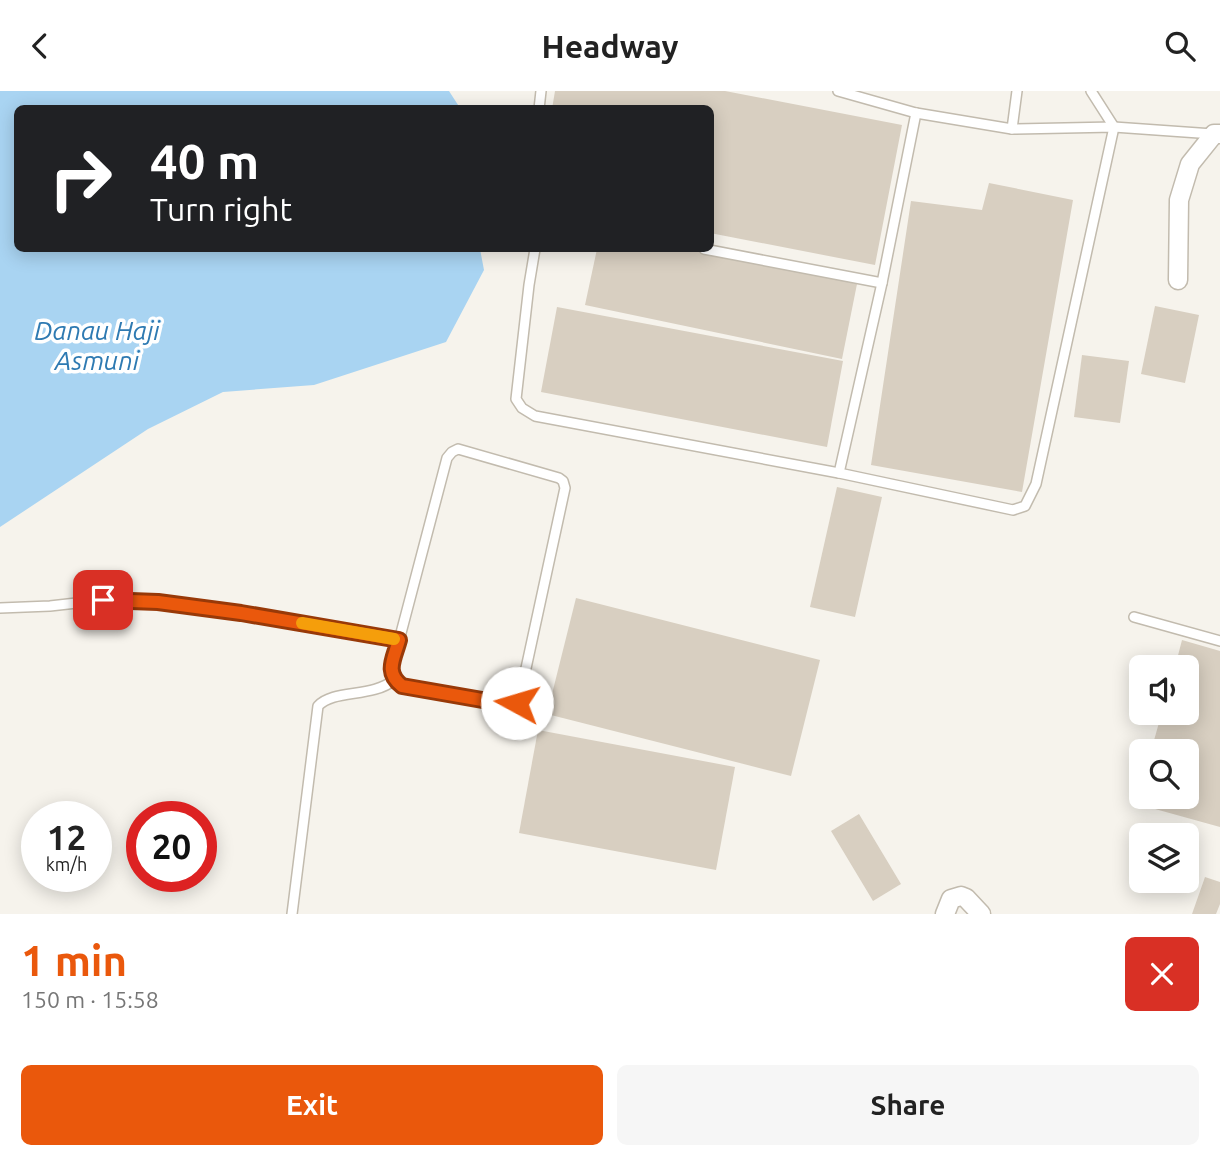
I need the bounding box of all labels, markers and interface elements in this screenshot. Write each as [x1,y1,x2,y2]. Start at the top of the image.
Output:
icon: back [21,27,59,65]
icon: search [1161,27,1199,65]
text: Headway [541,28,679,64]
icon: right [35,133,126,224]
text: 40 m [150,133,259,188]
text: Turn right [150,191,292,227]
water label: Danau Haji Asmuni [34,316,161,375]
pin [73,570,133,630]
icon: arrive [84,581,122,619]
map controls [1129,655,1199,893]
button: sound [1129,655,1199,725]
position arrow [480,666,554,740]
button: search [1129,739,1199,809]
speed limit sign: 20 [126,801,217,892]
text: 12 [47,817,86,857]
button: layers [1129,823,1199,893]
text: km/h [46,854,87,874]
text: 1 min [21,937,127,984]
button: close [1125,937,1199,1011]
text: 150 m · 15:58 [21,987,159,1012]
button: Exit [21,1065,603,1145]
button: Share [617,1065,1199,1145]

